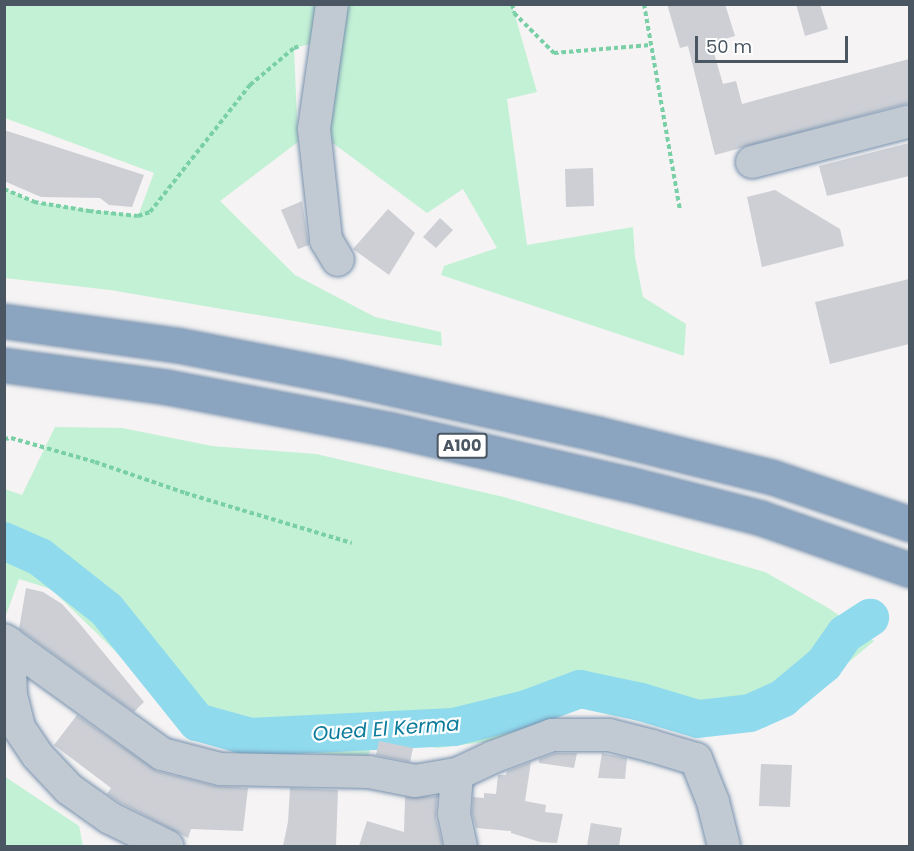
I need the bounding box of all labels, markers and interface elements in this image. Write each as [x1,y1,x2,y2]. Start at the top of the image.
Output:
scale bar [698,24,851,62]
text: 50 m [706,34,752,59]
road number: A100 [436,433,488,459]
water label: Oued El Kerma [312,712,460,746]

